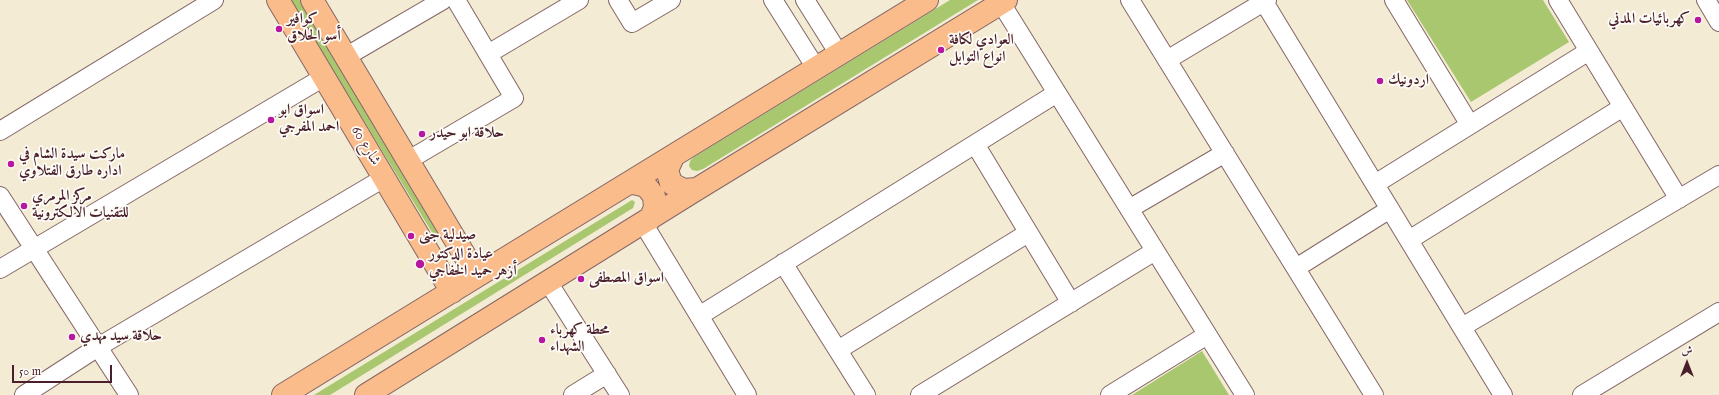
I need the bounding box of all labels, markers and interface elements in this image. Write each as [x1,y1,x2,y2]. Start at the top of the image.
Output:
place label: كوافير أسو الحلاق [287,11,341,46]
place label: كهربائيات المدني [1608,11,1690,29]
marker: كهربائيات المدني [1693,15,1703,25]
marker: كوافير أسو الحلاق [274,24,284,34]
place label: العوادي لكافة انواع التوابل [949,32,1014,67]
marker: العوادي لكافة انواع التوابل [936,45,946,55]
place label: اردونيك [1388,72,1429,90]
marker: اردونيك [1375,76,1385,86]
place label: اسواق ابو احمد المفرجي [279,102,339,137]
marker: اسواق ابو احمد المفرجي [266,115,276,125]
street label: شارع 60 [346,123,384,169]
place label: حلاقة ابو حيدر [430,125,504,143]
marker: حلاقة ابو حيدر [417,129,427,139]
place label: ماركت سيدة الشام في اداره طارق الفتلاوي [19,146,125,181]
marker: ماركت سيدة الشام في اداره طارق الفتلاوي [6,159,16,169]
place label: مركز المرمري للتقنيات الالكترونية [32,188,129,223]
marker: مركز المرمري للتقنيات الالكترونية [19,201,29,211]
place label: صيدلية جنى [419,227,476,245]
marker: صيدلية جنى [406,231,416,241]
place label: عيادة الدكتور أزهر حميد الخفاجي [429,246,517,281]
marker: عيادة الدكتور أزهر حميد الخفاجي [414,258,426,270]
place label: اسواق المصطفى [589,270,664,288]
marker: اسواق المصطفى [576,274,586,284]
place label: محطة كهرباء الشهداء [550,322,609,357]
place label: حلاقة سيد مهدي [80,328,162,346]
marker: حلاقة سيد مهدي [67,332,77,342]
marker: محطة كهرباء الشهداء [537,335,547,345]
north arrow [1667,343,1707,383]
text: ش [1682,344,1692,358]
scale bar [14,357,114,383]
text: 50 m [19,364,41,379]

